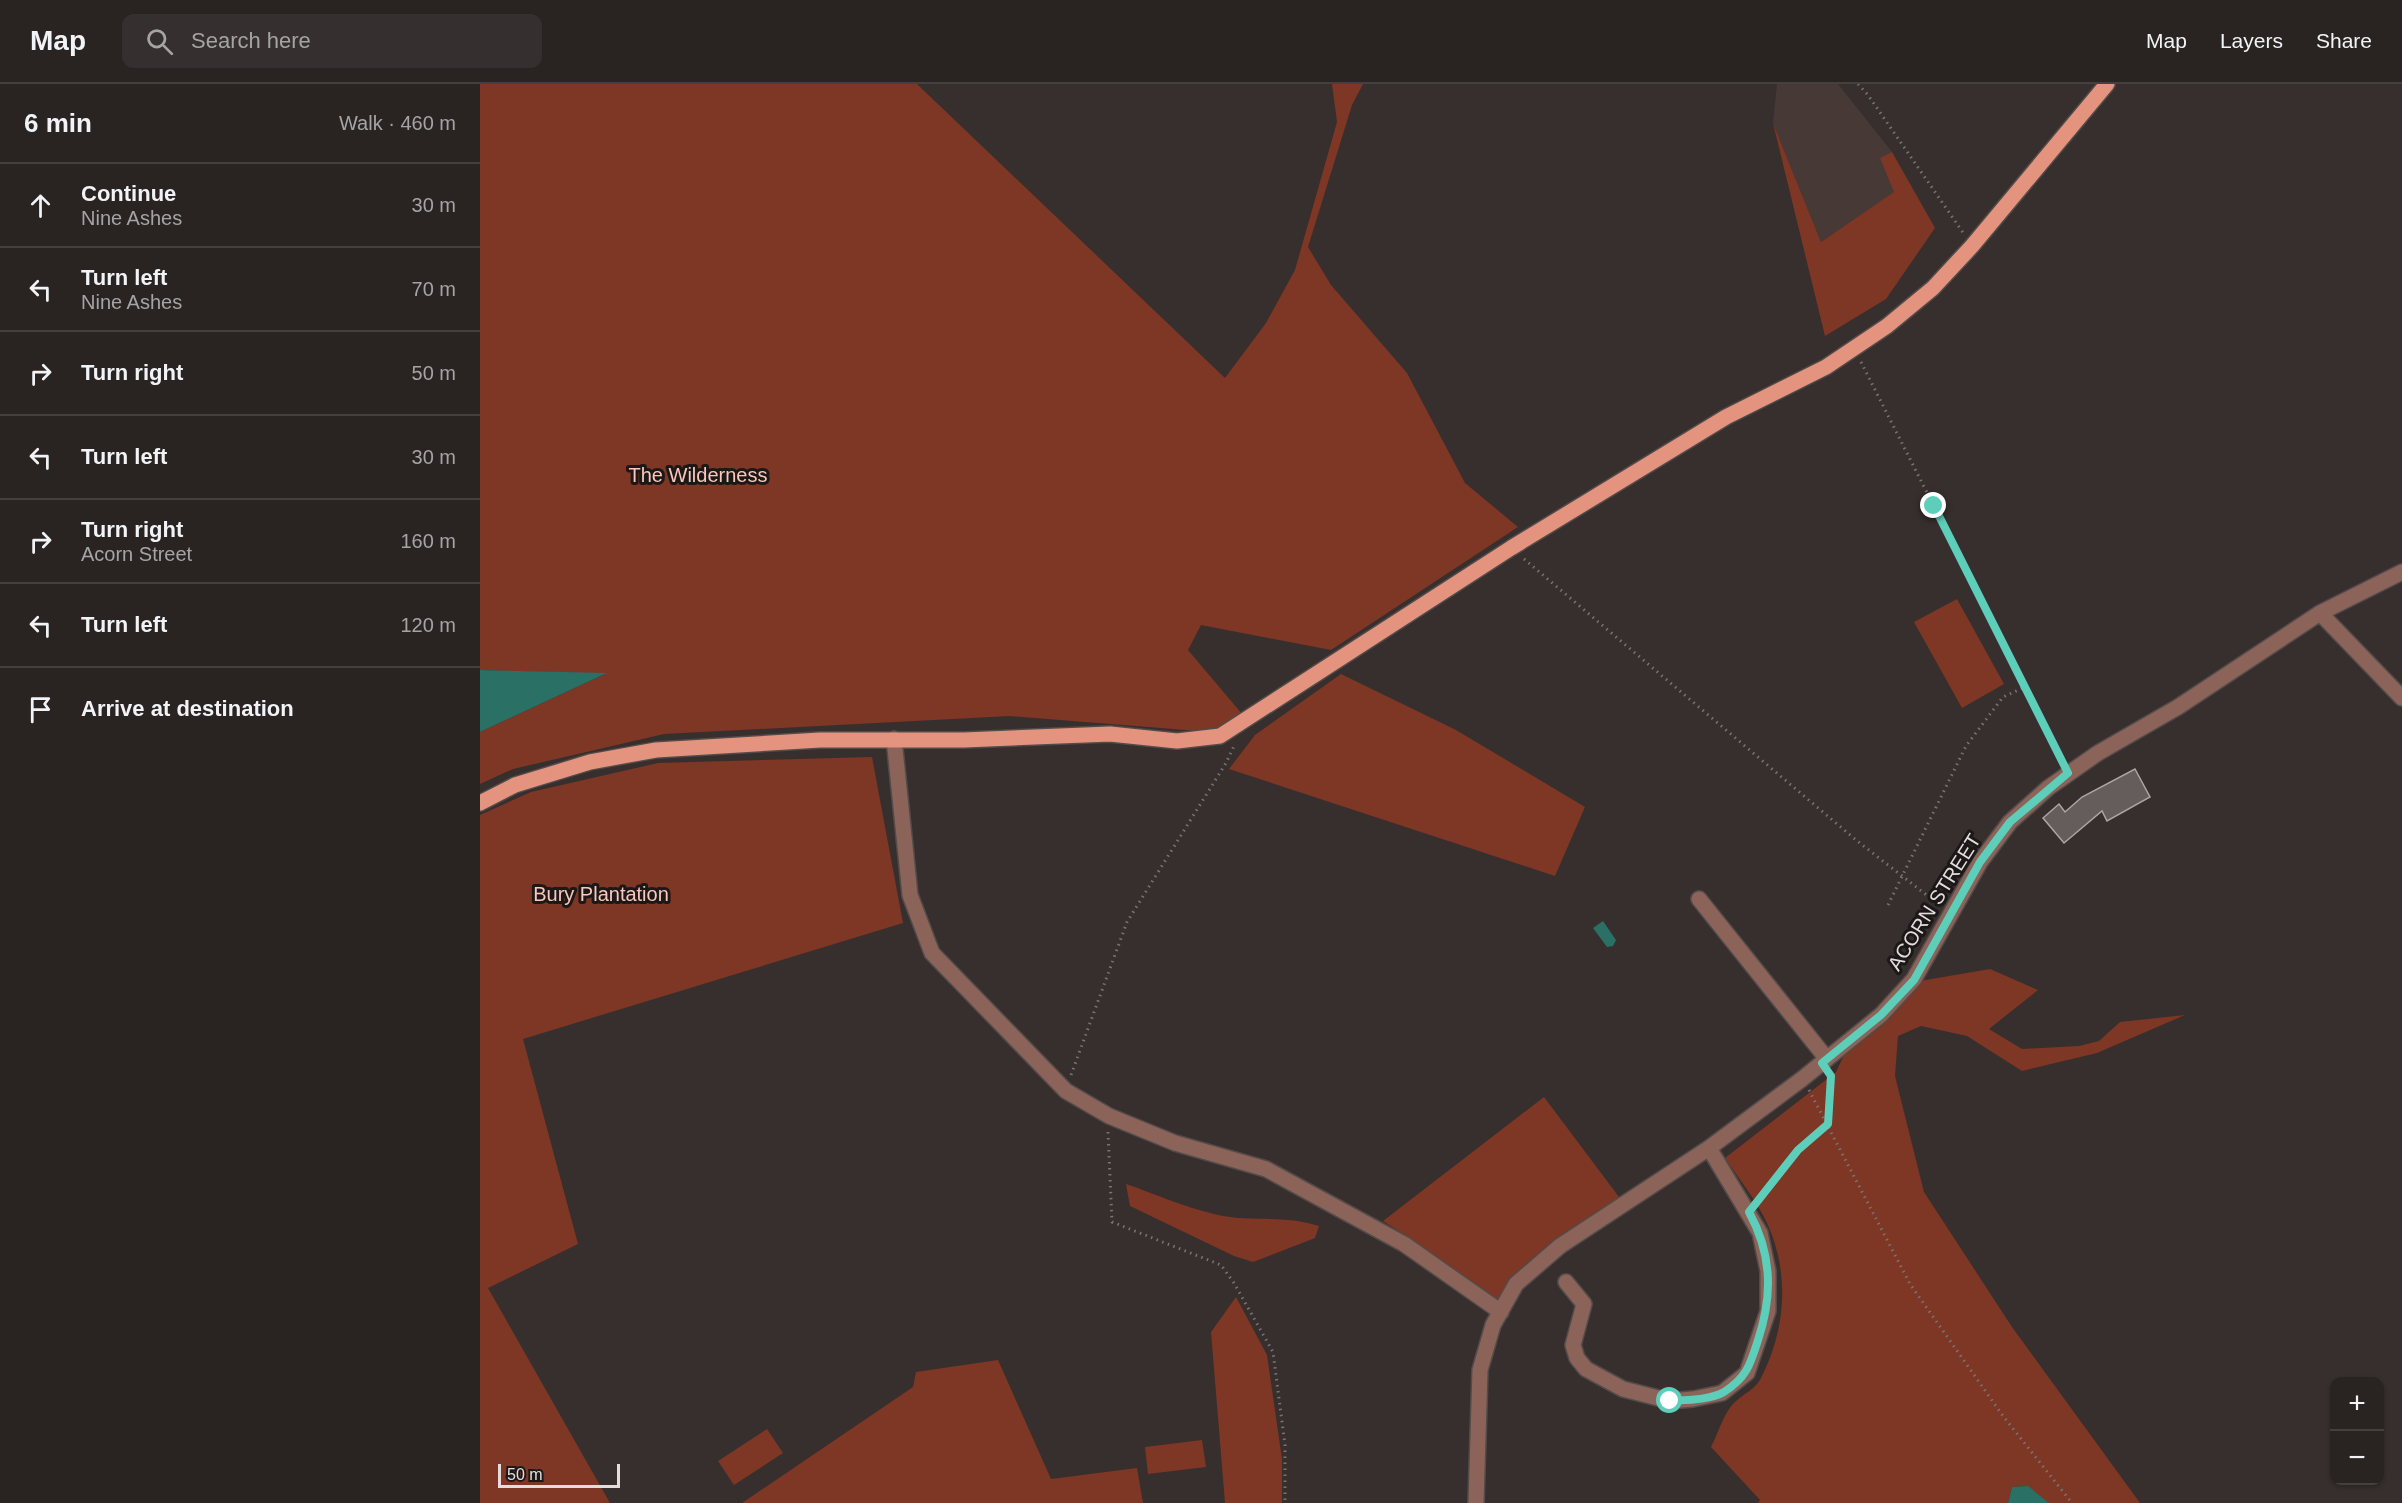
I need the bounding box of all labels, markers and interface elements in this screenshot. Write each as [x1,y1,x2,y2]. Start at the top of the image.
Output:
search box [122,14,542,68]
text: Map [30,25,86,56]
icon: search [143,25,176,58]
text: Search here [191,28,311,53]
text: Map [2146,29,2187,52]
text: Layers [2220,29,2283,52]
text: Share [2316,29,2372,52]
text: 6 min [24,108,92,138]
text: Walk · 460 m [339,112,456,134]
text: Continue [81,181,176,206]
icon: ahead [24,189,57,222]
text: 30 m [412,194,456,216]
text: Nine Ashes [81,207,182,229]
text: Turn left [81,265,167,290]
icon: left [24,273,57,306]
text: 70 m [412,278,456,300]
text: Nine Ashes [81,291,182,313]
icon: right [24,357,57,390]
text: Turn right [81,360,183,385]
text: 50 m [412,362,456,384]
icon: left [24,441,57,474]
text: Turn left [81,444,167,469]
text: 30 m [412,446,456,468]
park label: The Wilderness [629,464,767,486]
route end [1920,492,1946,518]
text: Turn right [81,517,183,542]
icon: right [24,525,57,558]
text: 160 m [400,530,456,552]
text: Acorn Street [81,543,192,565]
icon: left [24,609,57,642]
text: Turn left [81,612,167,637]
text: 120 m [400,614,456,636]
icon: arrive [24,693,57,726]
text: Arrive at destination [81,696,294,721]
street label: ACORN STREET [1883,830,1985,974]
park label: Bury Plantation [533,883,669,905]
map controls [2330,1377,2384,1485]
button: + [2330,1377,2384,1431]
route start [1656,1387,1682,1413]
button: − [2330,1431,2384,1485]
scale bar [498,1461,620,1488]
text: 50 m [507,1466,543,1483]

